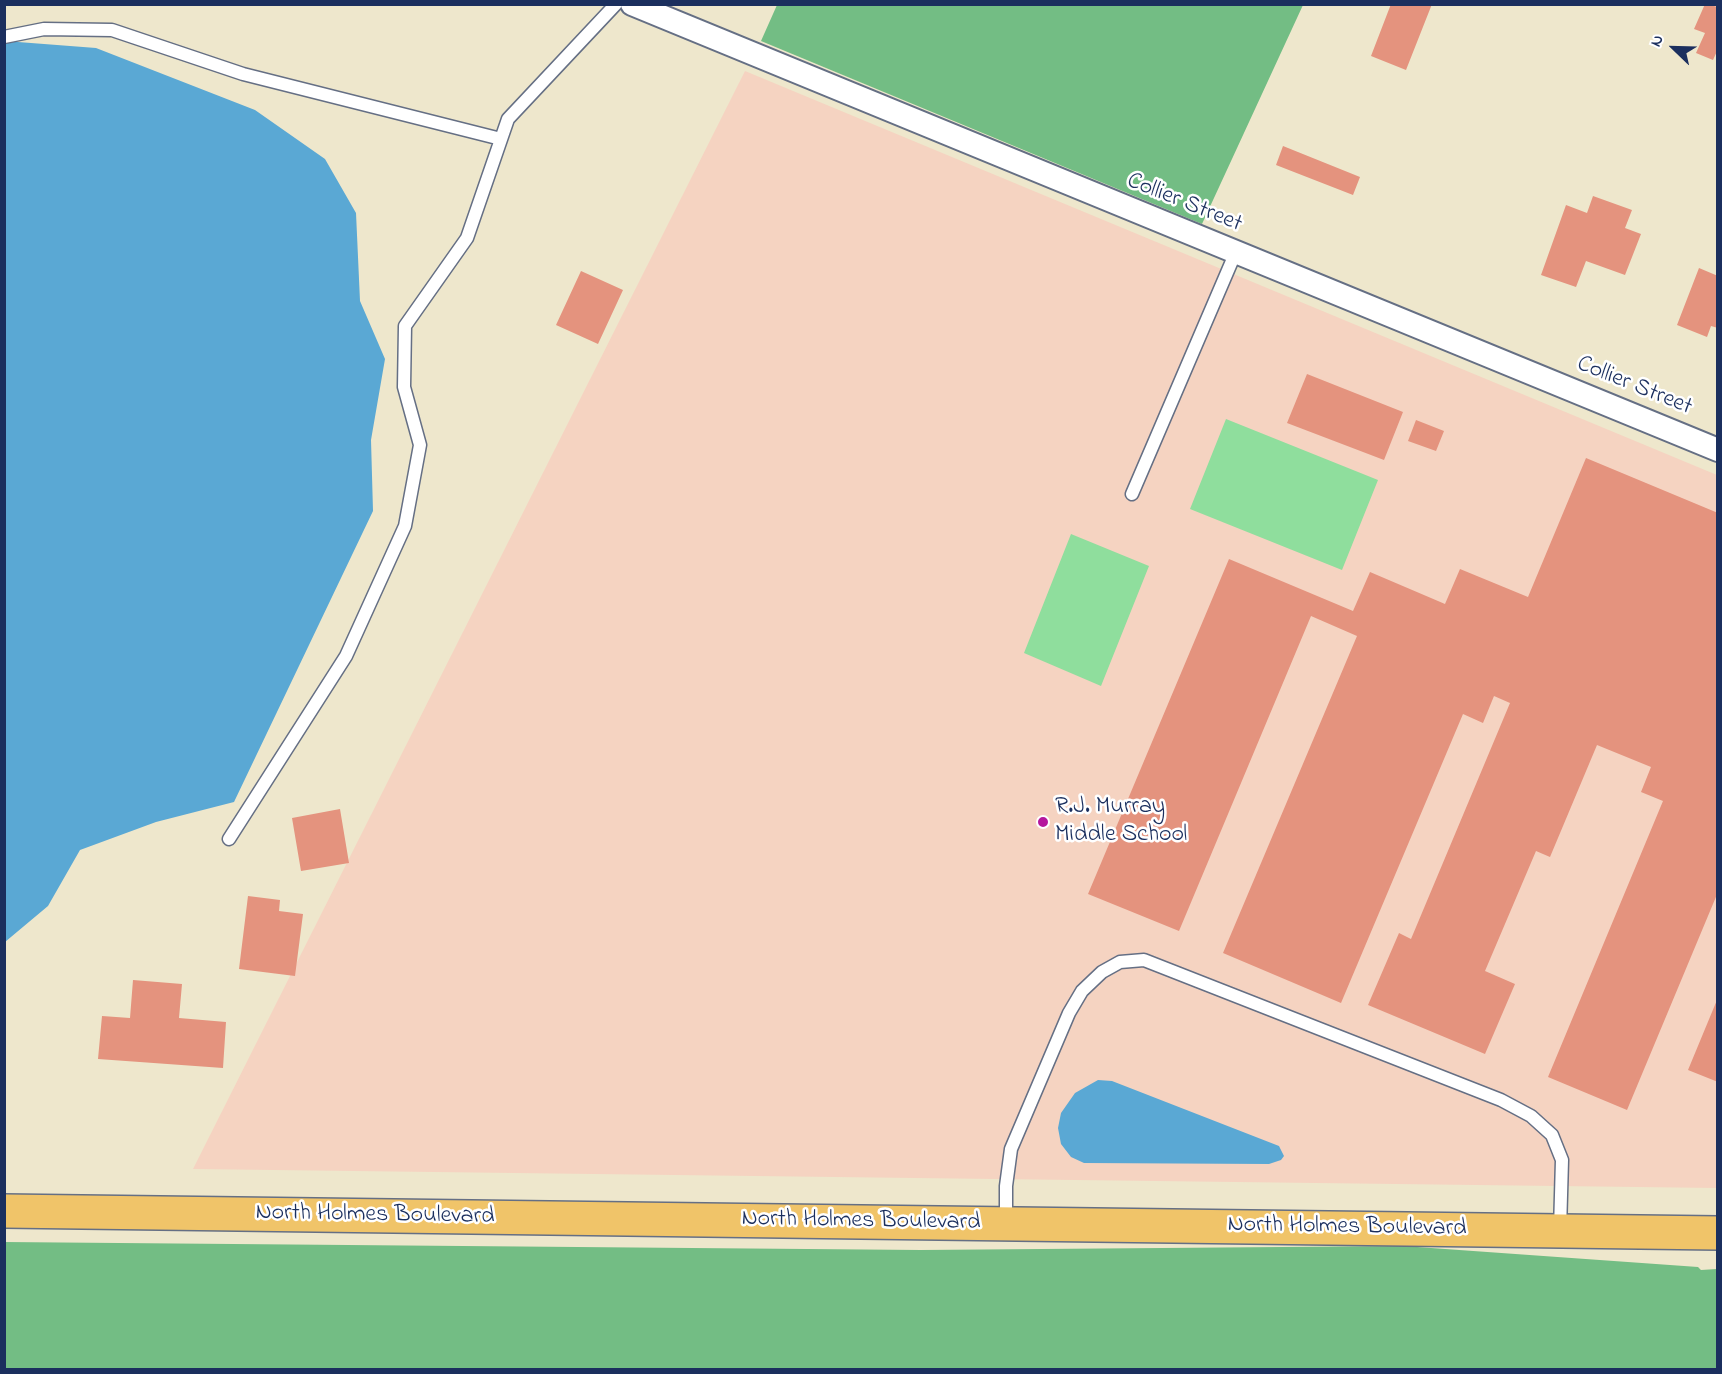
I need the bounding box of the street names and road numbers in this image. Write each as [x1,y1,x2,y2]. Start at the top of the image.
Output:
street label: Collier Street [1122,168,1246,240]
street label: Collier Street [1572,351,1696,423]
street label: North Holmes Boulevard [255,1200,495,1232]
street label: North Holmes Boulevard [741,1206,981,1238]
street label: North Holmes Boulevard [1227,1212,1467,1244]

